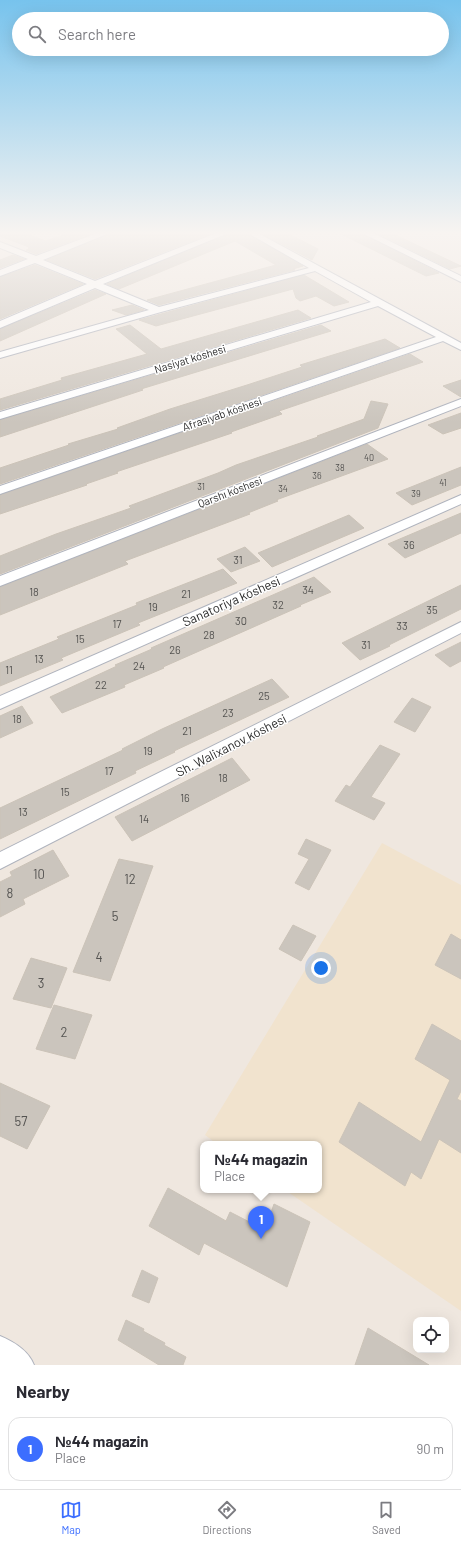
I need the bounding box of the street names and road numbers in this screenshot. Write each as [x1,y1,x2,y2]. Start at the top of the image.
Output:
street label: Nasiyat kóshesi [153,341,227,376]
street label: Afrasiyab kóshesi [180,394,263,433]
street label: Qarshı kóshesi [196,473,264,510]
street label: Sanatoriya kóshesi [180,572,282,630]
street label: Sh. Walixanov kóshesi [173,710,289,780]

